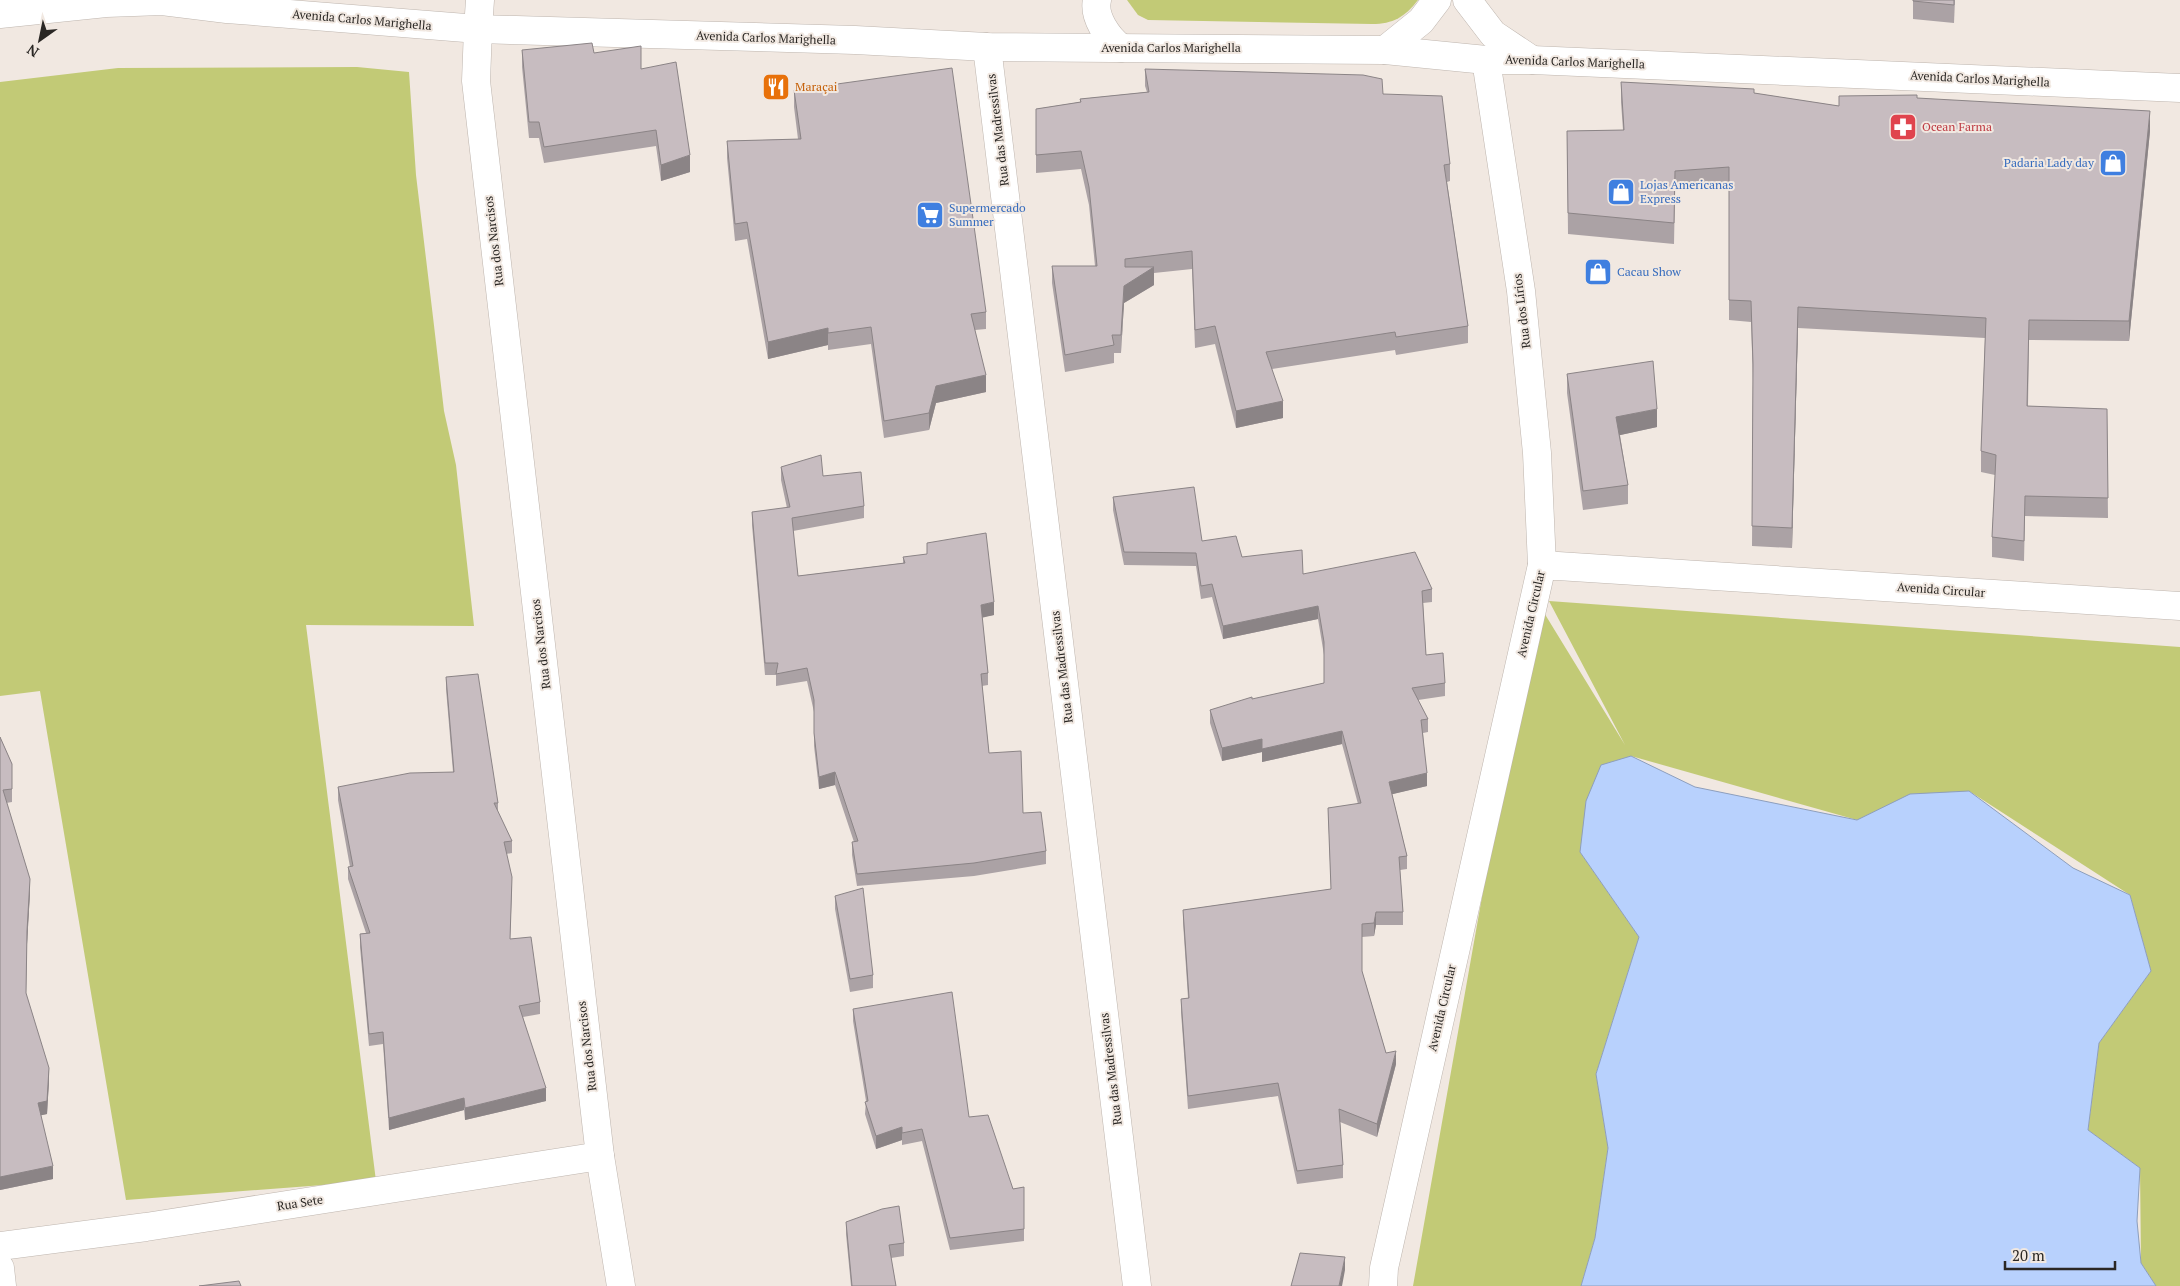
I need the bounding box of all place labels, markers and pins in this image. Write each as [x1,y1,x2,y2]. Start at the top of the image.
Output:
restaurant icon: Maraçai [761,72,791,102]
place label: Maraçai [795,79,838,94]
pharmacy icon: Ocean Farma [1888,112,1918,142]
place label: Ocean Farma [1922,119,1992,134]
shop icon: Padaria Lady day [2098,148,2128,178]
place label: Padaria Lady day [2004,155,2095,170]
shop icon: Lojas Americanas Express [1606,177,1636,207]
place label: Lojas Americanas Express [1640,177,1733,206]
supermarket icon: Supermercado Summer [915,200,945,230]
place label: Supermercado Summer [949,200,1026,229]
shop icon: Cacau Show [1583,257,1613,287]
place label: Cacau Show [1617,264,1681,279]

